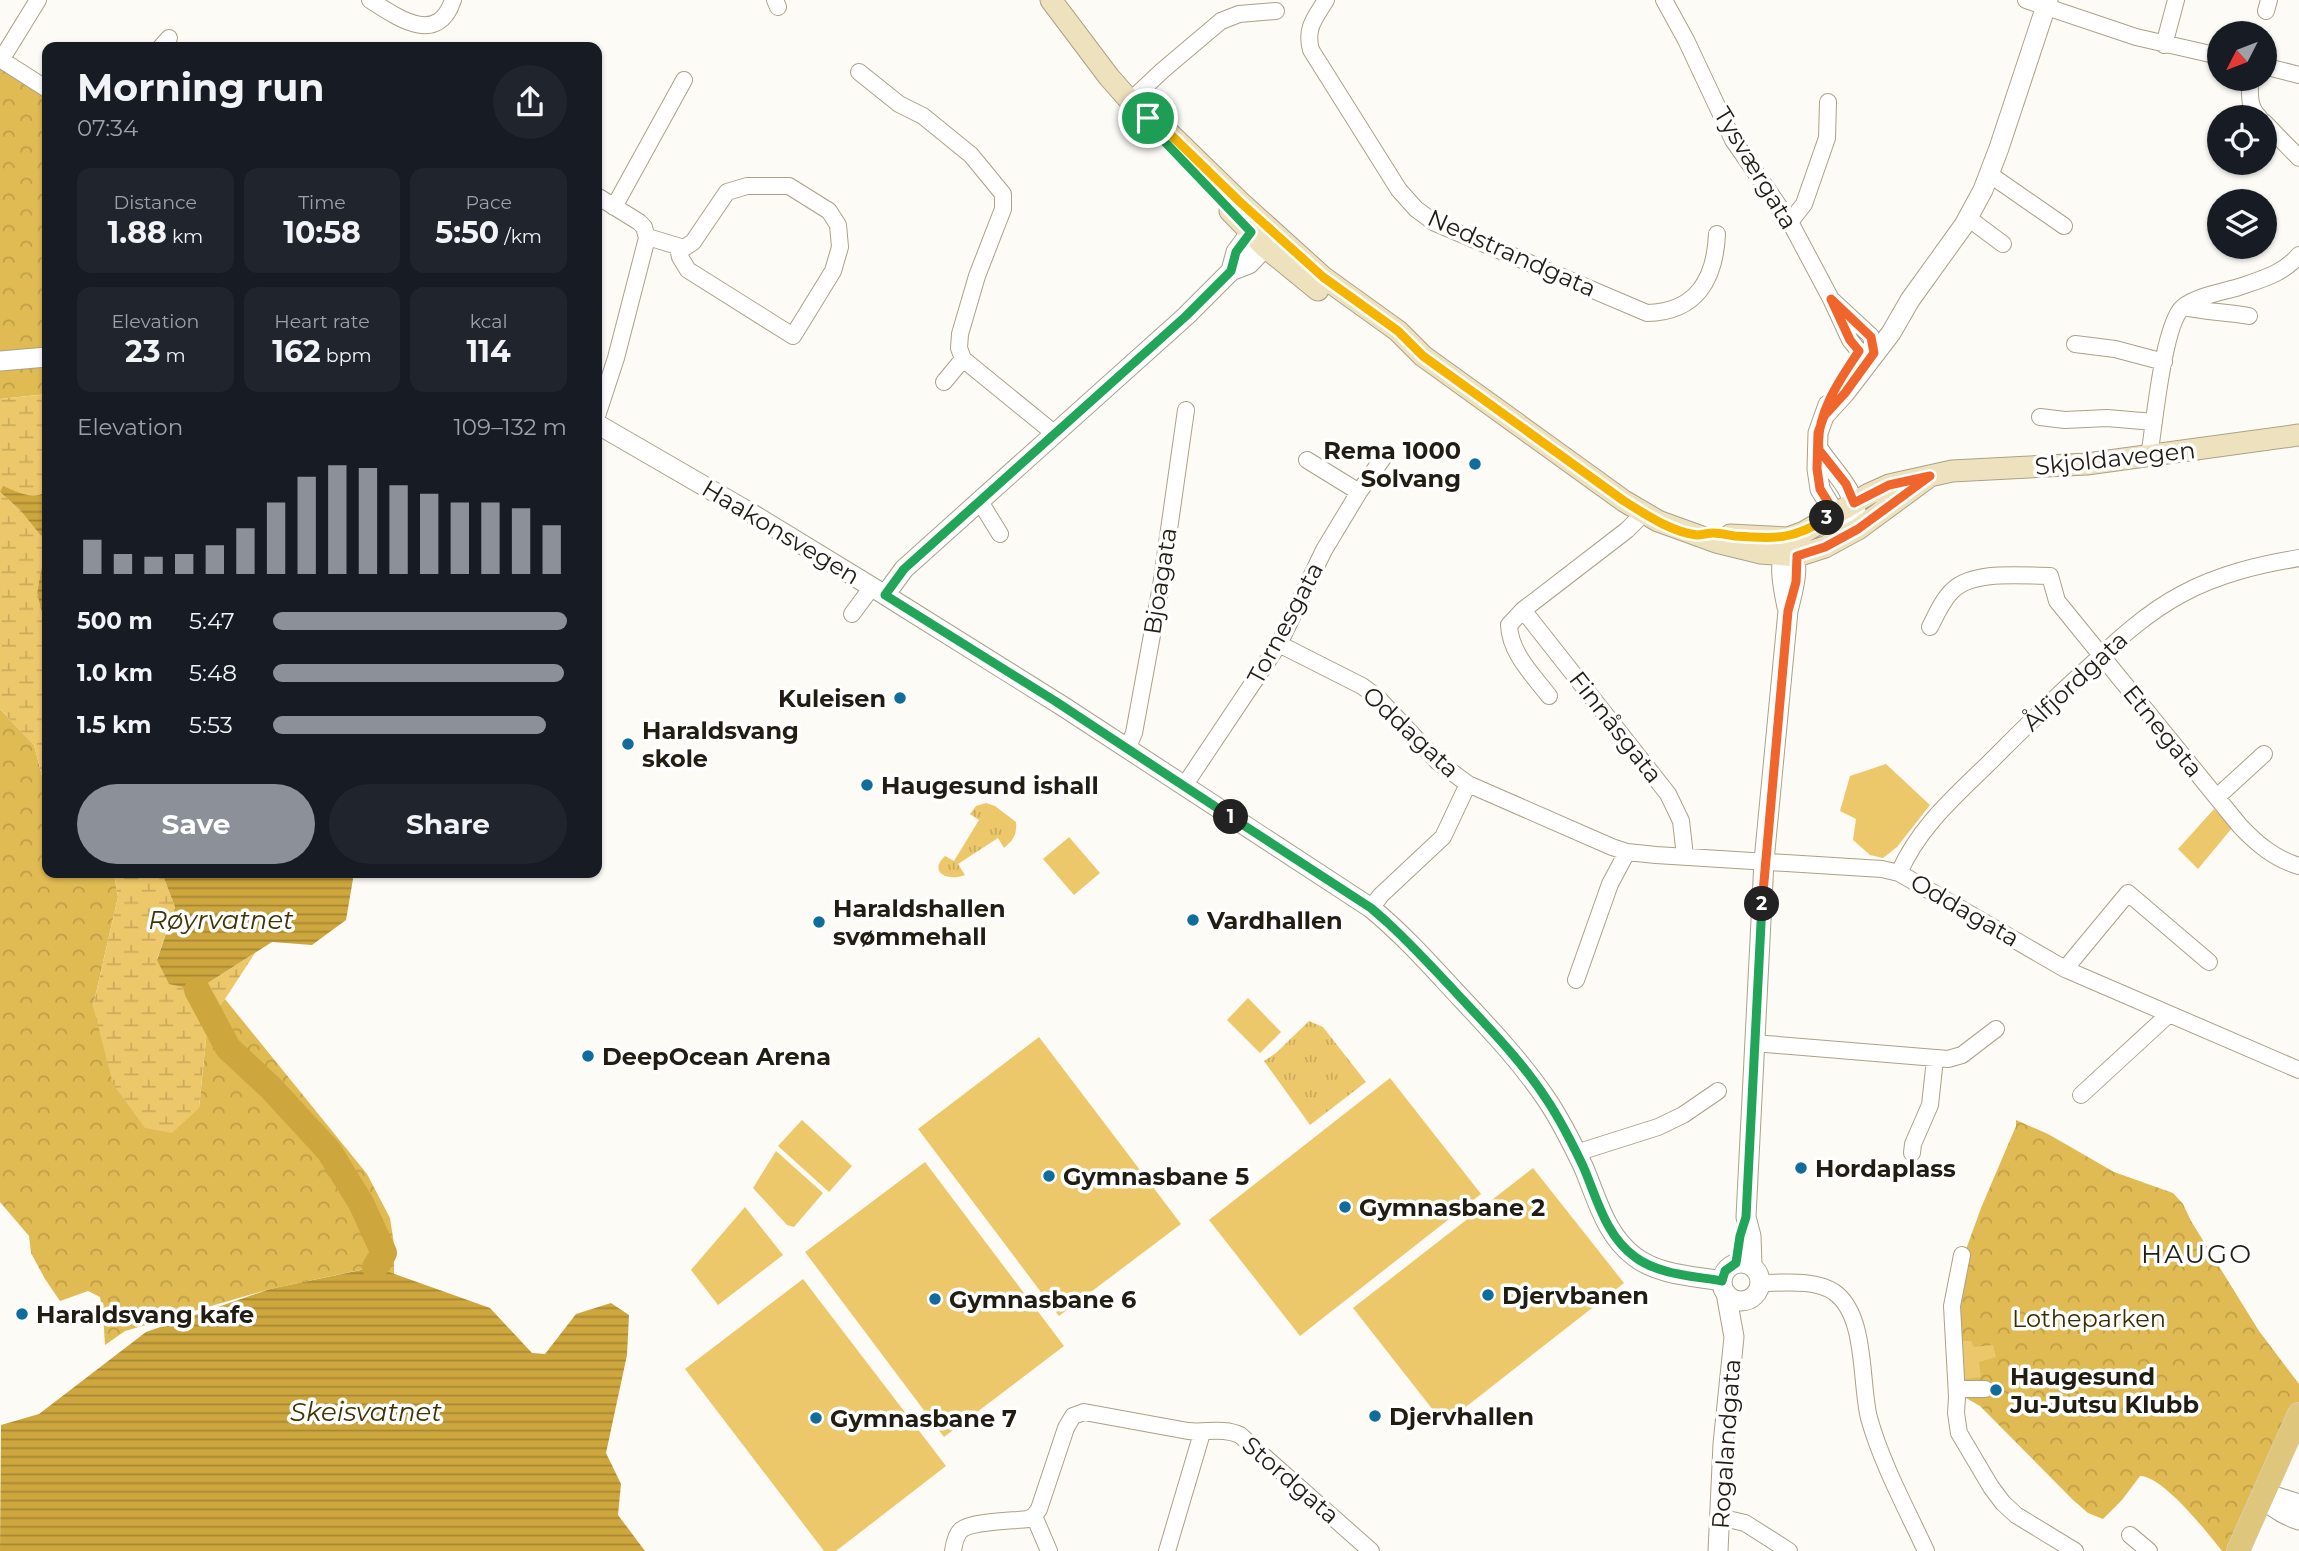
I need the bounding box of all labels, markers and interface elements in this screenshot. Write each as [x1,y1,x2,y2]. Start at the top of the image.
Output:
north arrow [2207,21,2277,91]
map controls [2207,21,2277,259]
text: Morning run [77,64,325,111]
button: share [493,65,567,139]
pin [1118,88,1178,148]
icon: arrive [1129,99,1167,137]
street label: Tysværgata [1708,102,1804,234]
button: locate [2207,105,2277,175]
text: 07:34 [77,114,138,142]
button: layers [2207,189,2277,259]
text: Distance [114,191,197,214]
text: Time [298,191,346,214]
text: Pace [465,191,512,214]
street label: Nedstrandgata [1423,203,1601,303]
text: 1.88 [107,214,167,251]
text: 10:58 [283,214,361,251]
text: 5:50 [435,214,499,251]
text: km [167,225,203,248]
text: /km [499,225,542,248]
text: Elevation [111,310,199,333]
text: Heart rate [274,310,370,333]
text: kcal [470,310,508,333]
text: 23 [125,333,160,370]
text: 162 [272,333,321,370]
text: 114 [467,333,511,370]
text: m [160,344,186,367]
text: bpm [321,344,372,367]
text: Elevation [77,413,183,441]
text: 109–132 m [454,413,567,441]
street label: Skjoldavegen [2033,435,2197,481]
place label: Rema 1000 Solvang [1323,436,1461,493]
marker: Rema 1000 Solvang [1467,456,1483,472]
street label: Haakonsvegen [697,474,865,590]
pin: 3 [1810,500,1844,536]
text: 3 [1821,506,1832,529]
street label: Bjoagata [1137,525,1183,637]
street label: Tornesgata [1241,557,1329,689]
text: 500 m [77,607,153,635]
text: 5:47 [189,607,235,635]
street label: Ålfjordgata [2016,625,2134,737]
text: 1.0 km [77,659,153,687]
text: 5:48 [189,659,237,687]
street label: Finnåsgata [1563,665,1669,789]
street label: Etnegata [2117,679,2209,783]
street label: Oddagata [1357,680,1465,784]
place label: Kuleisen [778,684,886,713]
marker: Kuleisen [892,690,908,706]
text: 1.5 km [77,711,151,739]
text: 5:53 [189,711,233,739]
place label: Haraldsvang skole [642,716,799,773]
marker: Haraldsvang skole [620,736,636,752]
place label: Haugesund ishall [881,771,1099,800]
marker: Haugesund ishall [859,777,875,793]
button: Save [77,784,315,864]
button: Share [329,784,567,864]
pin: 1 [1214,800,1248,834]
text: 1 [1227,805,1234,828]
street label: Oddagata [1905,867,2025,953]
pin: 2 [1744,886,1780,922]
text: 2 [1756,892,1767,915]
place label: Haraldshallen svømmehall [833,894,1006,951]
water label: Røyrvatnet [148,904,294,936]
place label: Vardhallen [1206,906,1343,935]
marker: Vardhallen [1185,912,1201,928]
marker: Haraldshallen svømmehall [811,914,827,930]
place label: DeepOcean Arena [602,1042,831,1071]
marker: DeepOcean Arena [580,1048,596,1064]
place label: Hordaplass [1815,1154,1956,1183]
marker: Hordaplass [1793,1160,1809,1176]
place label: Gymnasbane 5 [1063,1162,1249,1191]
marker: Gymnasbane 5 [1041,1168,1057,1184]
place label: Gymnasbane 2 [1359,1193,1545,1222]
marker: Gymnasbane 2 [1337,1199,1353,1215]
district label: HAUGO [2141,1238,2253,1270]
place label: Djervbanen [1502,1281,1649,1310]
place label: Gymnasbane 6 [949,1285,1136,1314]
marker: Djervbanen [1480,1287,1496,1303]
marker: Gymnasbane 6 [927,1291,943,1307]
place label: Haraldsvang kafe [36,1300,254,1329]
park label: Lotheparken [2012,1304,2166,1333]
marker: Haraldsvang kafe [14,1306,30,1322]
street label: Rogalandgata [1706,1358,1746,1530]
place label: Haugesund Ju-Jutsu Klubb [2009,1362,2199,1419]
marker: Haugesund Ju-Jutsu Klubb [1988,1382,2004,1398]
water label: Skeisvatnet [290,1396,442,1428]
place label: Djervhallen [1389,1402,1534,1431]
place label: Gymnasbane 7 [830,1404,1017,1433]
marker: Djervhallen [1367,1408,1383,1424]
marker: Gymnasbane 7 [808,1410,824,1426]
street label: Stordgata [1237,1430,1345,1530]

